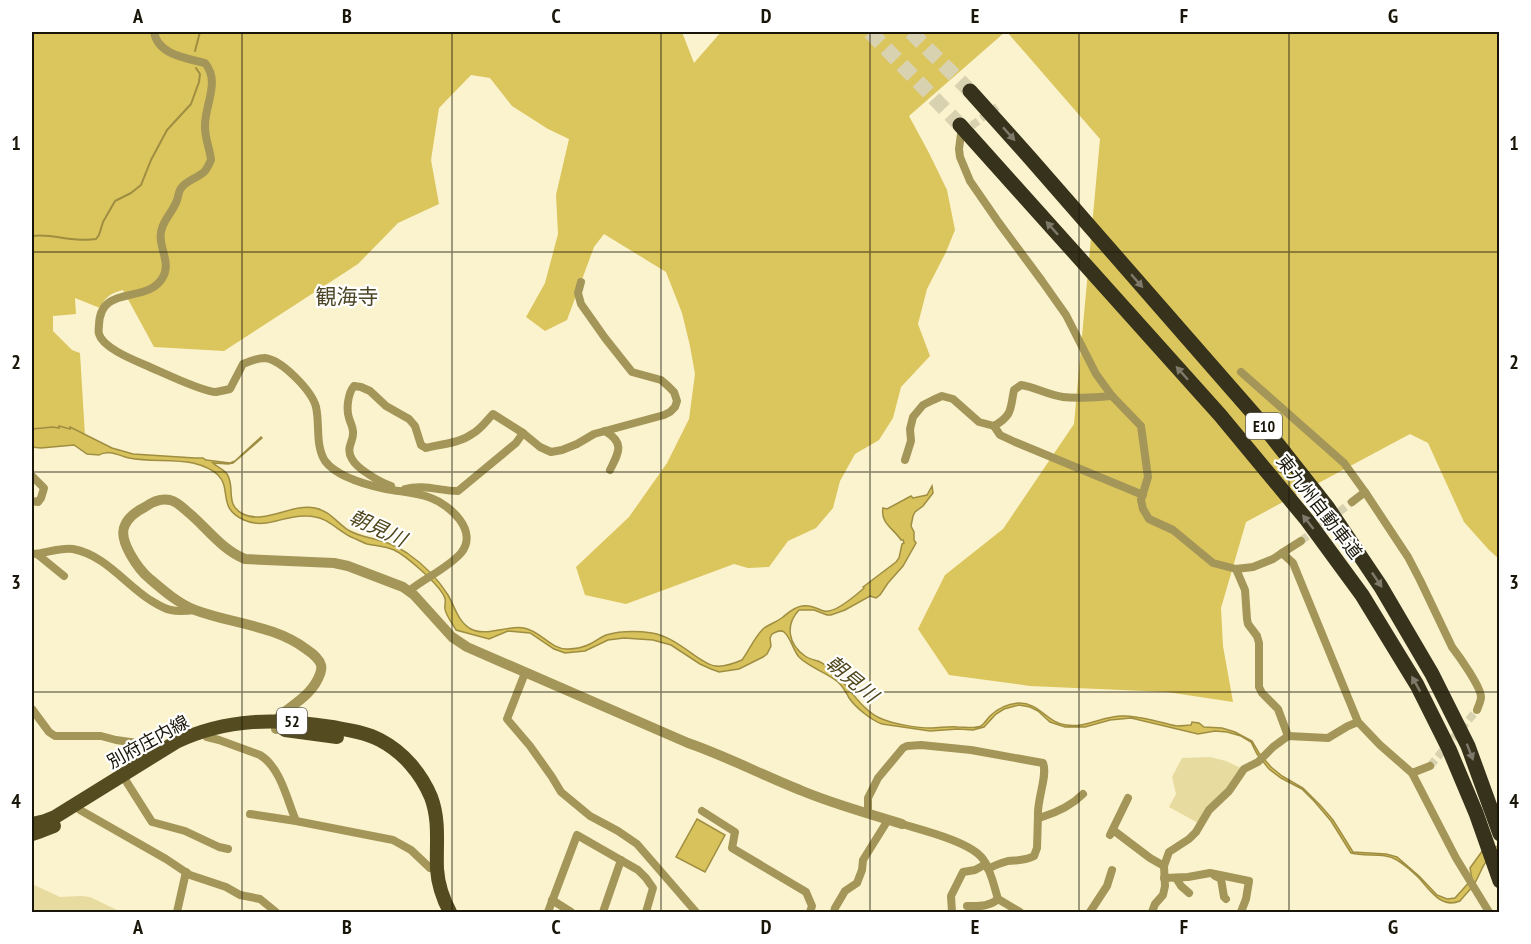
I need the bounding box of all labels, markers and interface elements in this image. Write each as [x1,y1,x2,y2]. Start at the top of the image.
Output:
text: A [132,3,144,29]
text: B [342,3,352,29]
text: C [551,3,561,29]
text: D [761,3,772,29]
text: E [971,3,979,29]
text: F [1180,3,1188,29]
text: G [1388,3,1398,29]
one-way arrow [1002,126,1015,141]
text: 1 [11,130,21,156]
text: 1 [1509,130,1519,156]
one-way arrow [1046,221,1059,236]
one-way arrow [1130,273,1143,288]
district label: 観海寺 [316,283,379,310]
text: 2 [11,349,21,375]
text: 2 [1509,349,1519,375]
one-way arrow [1176,366,1189,381]
road number: E10 [1246,413,1282,439]
street label: 東九州自動車道 [1272,450,1367,563]
water label: 朝見川 [345,504,412,553]
one-way arrow [1303,514,1315,529]
text: 3 [11,569,21,595]
text: 3 [1509,569,1519,595]
one-way arrow [1371,572,1383,588]
water label: 朝見川 [821,650,885,710]
one-way arrow [1411,675,1421,692]
road number: 52 [277,708,307,734]
street label: 別府庄内線 [103,710,193,773]
one-way arrow [1465,743,1475,761]
text: 4 [11,788,21,814]
text: 4 [1509,788,1519,814]
text: A [132,914,144,940]
text: B [342,914,352,940]
text: C [551,914,561,940]
text: D [761,914,772,940]
text: E [971,914,979,940]
text: F [1180,914,1188,940]
text: G [1388,914,1398,940]

